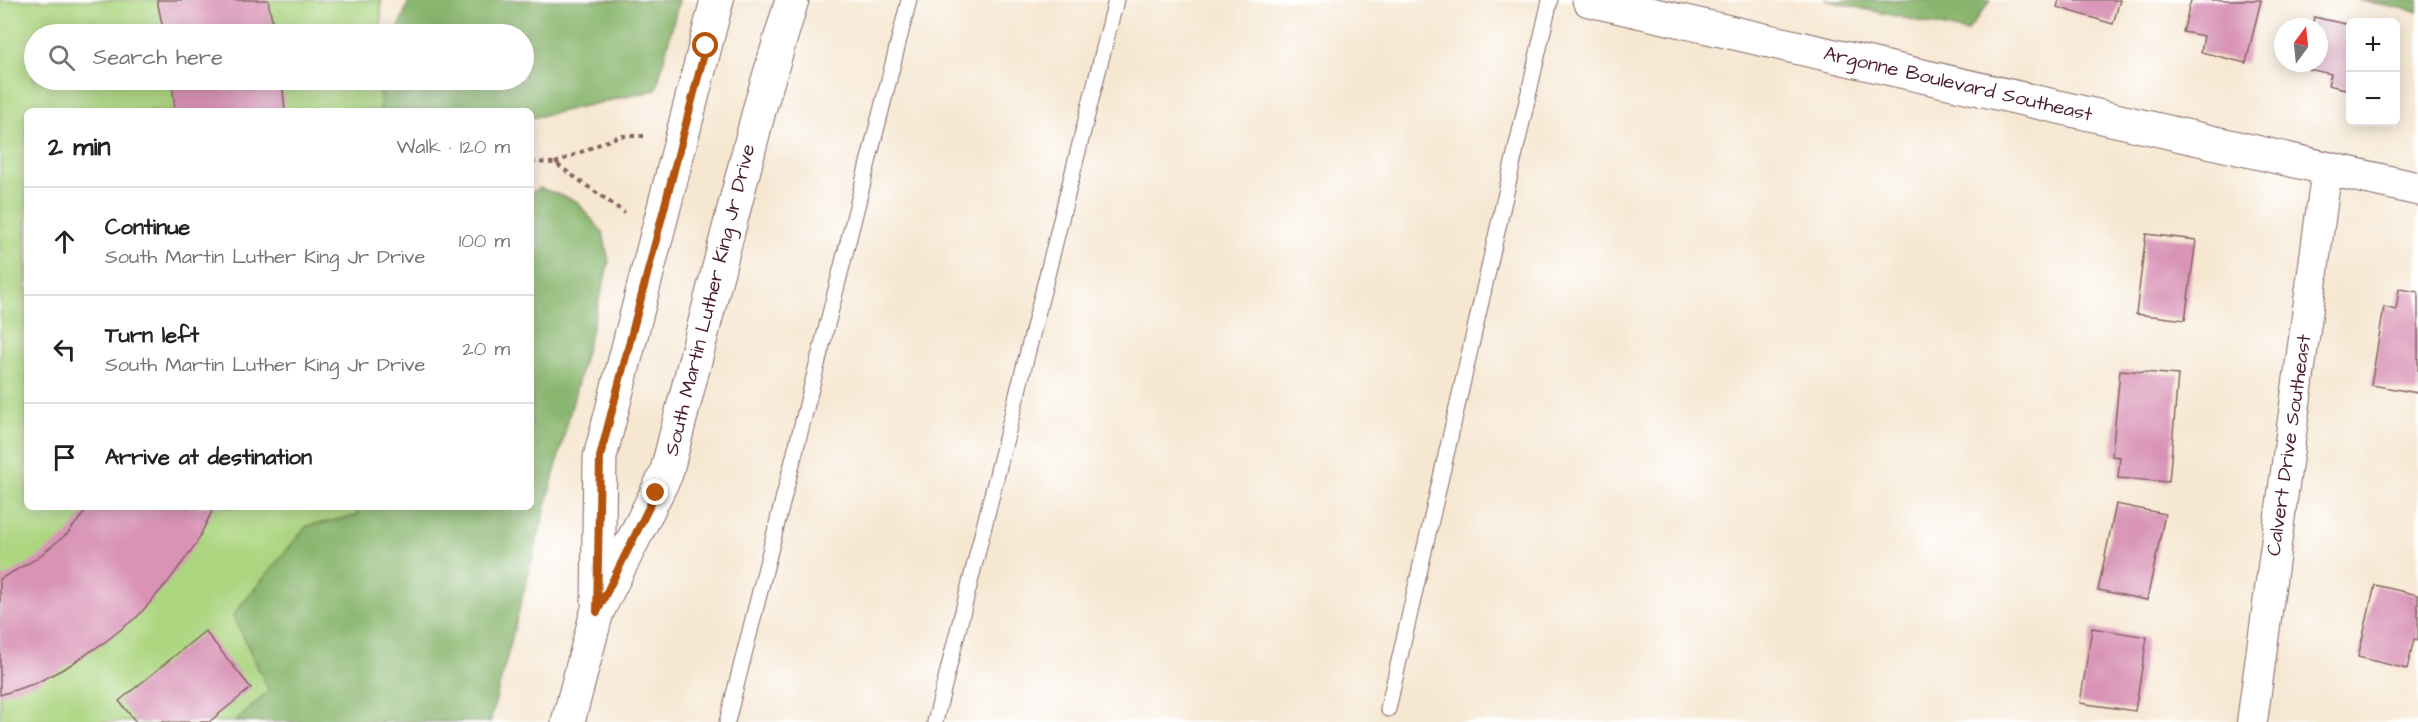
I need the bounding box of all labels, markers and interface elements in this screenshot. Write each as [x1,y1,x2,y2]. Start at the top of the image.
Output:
north arrow [2274,18,2328,72]
map controls [2346,18,2400,126]
button: + [2346,18,2400,72]
search box [24,24,534,90]
route start [692,32,718,58]
street label: Argonne Boulevard Southeast [1821,39,2095,130]
icon: search [45,41,78,74]
text: Search here [93,42,223,73]
button: − [2346,72,2400,126]
text: 2 min [48,129,110,165]
text: Walk · 120 m [397,133,510,161]
street label: South Martin Luther King Jr Drive [658,141,763,459]
text: Continue [105,212,190,243]
icon: ahead [48,225,81,258]
text: 100 m [459,227,510,255]
text: South Martin Luther King Jr Drive [105,243,425,271]
text: Turn left [105,320,199,351]
street label: Calvert Drive Southeast [2260,332,2318,558]
icon: left [48,333,81,366]
text: 20 m [462,335,510,363]
text: South Martin Luther King Jr Drive [105,351,425,379]
icon: arrive [48,441,81,474]
text: Arrive at destination [105,442,312,473]
route end [642,479,668,505]

